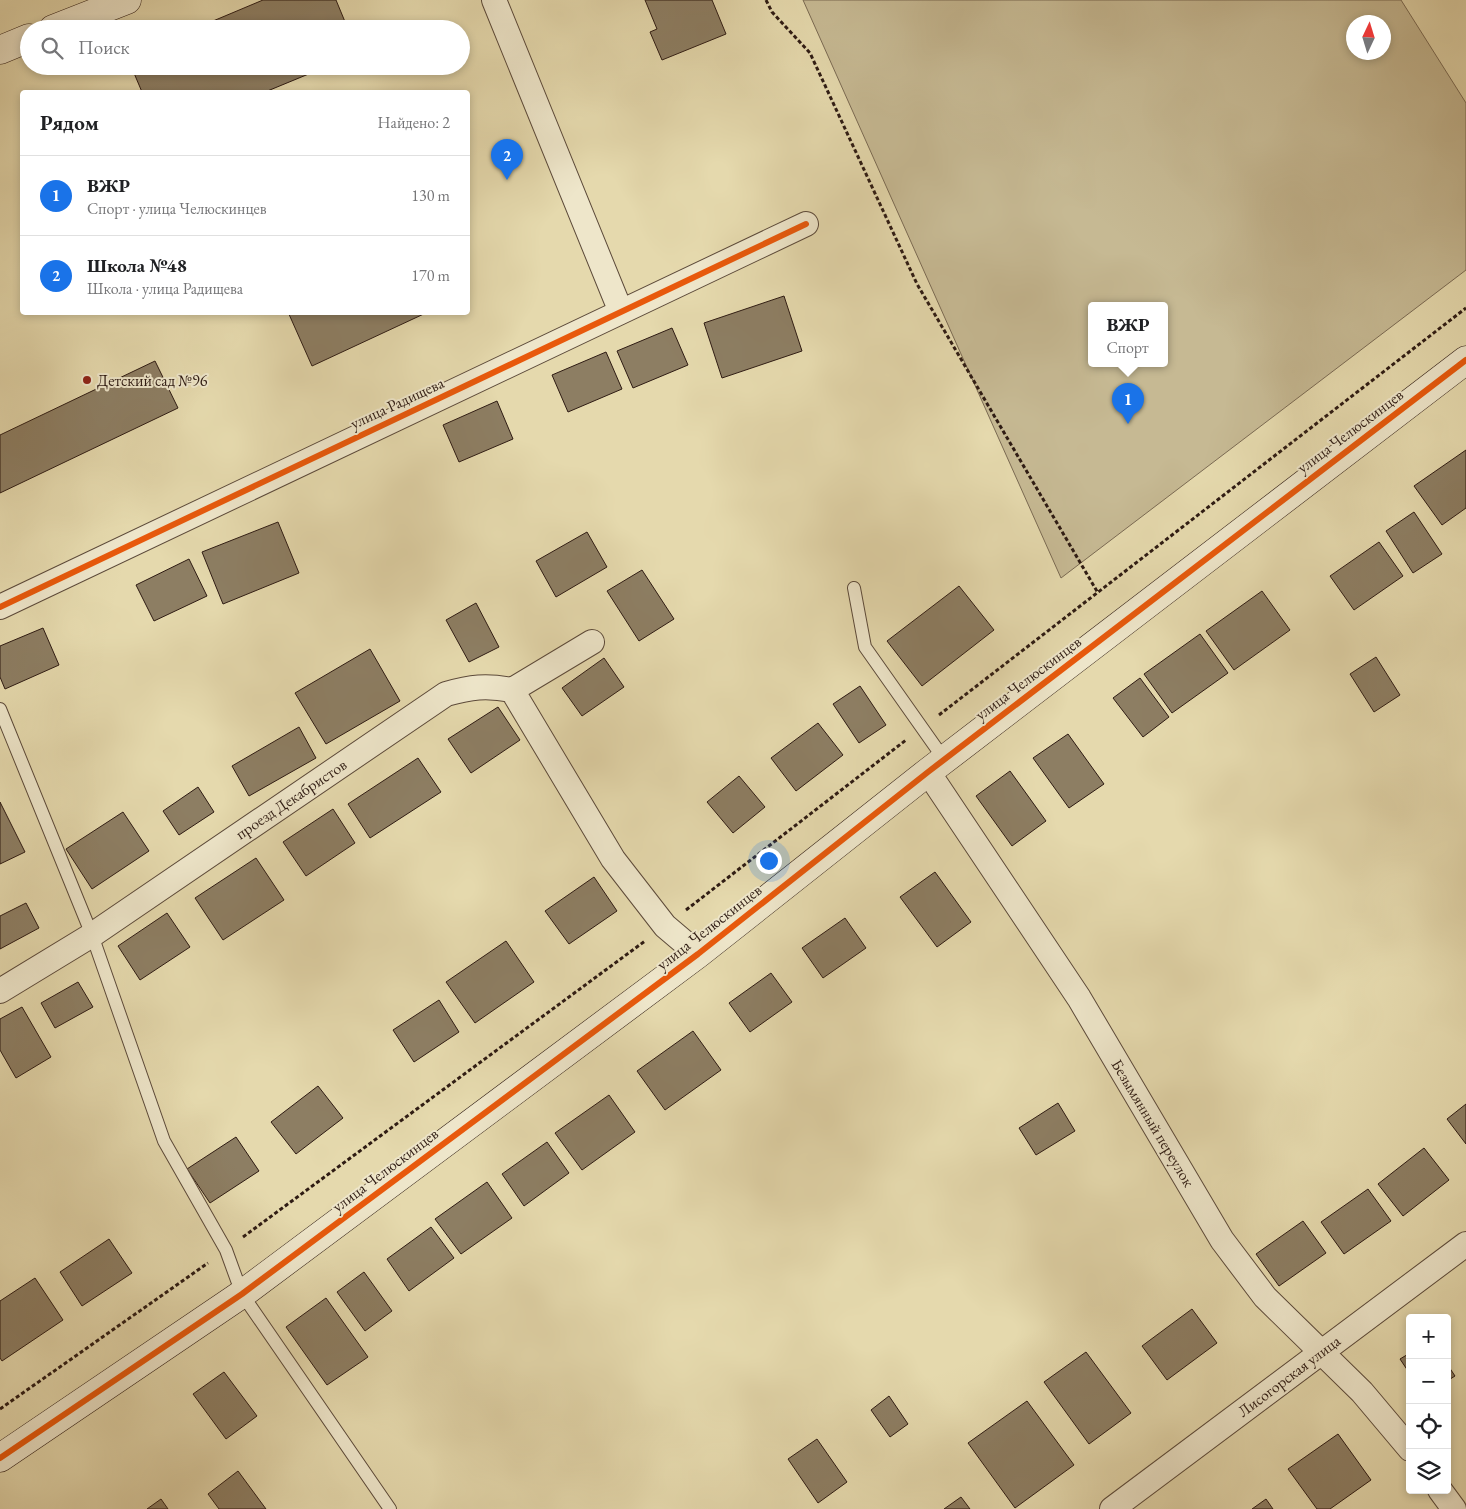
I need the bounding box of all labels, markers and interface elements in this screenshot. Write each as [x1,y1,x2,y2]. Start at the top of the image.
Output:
north arrow [1346,15,1391,60]
search box [20,20,470,75]
icon: search [38,34,66,62]
text: Поиск [78,35,130,60]
text: Рядом [40,109,99,136]
text: Найдено: 2 [378,112,450,133]
pin: 2 [491,139,523,180]
text: ВЖР [87,173,130,198]
text: 1 [52,185,60,206]
text: 130 m [411,185,450,206]
text: Спорт · улица Челюскинцев [87,198,267,219]
text: Школа №48 [87,253,187,278]
text: 2 [52,265,60,286]
text: 170 m [411,265,450,286]
text: Школа · улица Радищева [87,278,243,299]
popup [1088,302,1168,367]
text: ВЖР [1106,312,1150,337]
text: Спорт [1106,337,1149,358]
place label: Детский сад №96 [97,370,208,391]
street label: улица Радищева [347,372,448,434]
marker: Детский сад №96 [81,374,93,386]
pin: 1 [1112,383,1144,424]
street label: улица Челюскинцев [1293,384,1408,478]
street label: улица Челюскинцев [971,631,1086,725]
street label: проезд Декабристов [231,754,351,844]
your location [756,848,782,874]
street label: улица Челюскинцев [652,879,766,975]
street label: Безымянный переулок [1107,1055,1200,1191]
street label: улица Челюскинцев [328,1123,443,1217]
map controls [1406,1314,1451,1494]
button: + [1406,1314,1451,1359]
street label: Лисогорская улица [1233,1330,1345,1422]
button: − [1406,1359,1451,1404]
button: locate [1406,1404,1451,1449]
button: layers [1406,1449,1451,1494]

